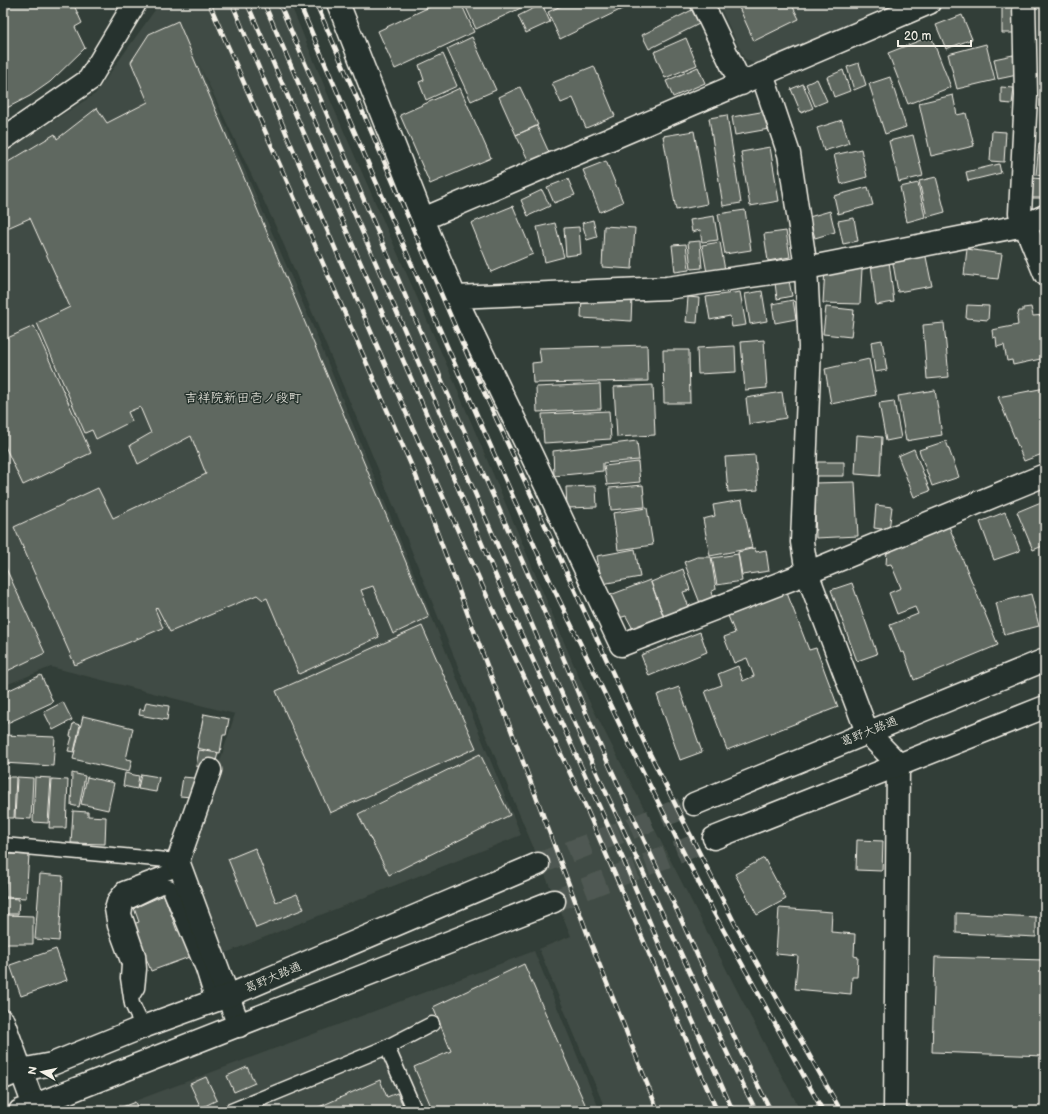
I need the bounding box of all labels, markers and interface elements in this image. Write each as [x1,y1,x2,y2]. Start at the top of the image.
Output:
scale bar [898,22,971,48]
text: 20 m [904,29,931,44]
district label: 吉祥院新田壱ノ段町 [184,390,302,406]
street label: 葛野大路通 [839,713,900,750]
street label: 葛野大路通 [243,959,304,996]
north arrow [22,1052,62,1092]
text: N [26,1065,40,1076]

